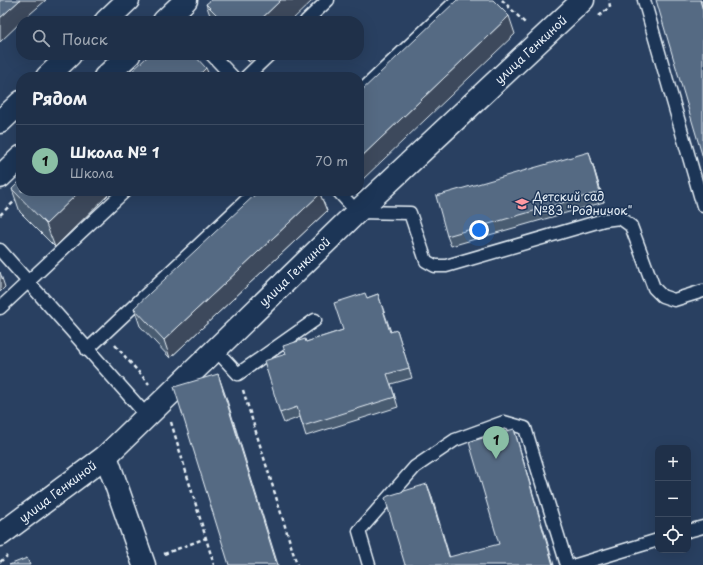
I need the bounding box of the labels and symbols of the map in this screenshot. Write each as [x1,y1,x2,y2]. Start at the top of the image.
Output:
street label: улица Генкиной [490,11,571,88]
place label: Детский сад №83 "Родничок" [532,187,632,219]
school or university icon: Детский сад №83 "Родничок" [514,196,530,212]
your location [469,220,489,240]
street label: улица Генкиной [255,232,334,310]
pin: 1 [483,426,509,459]
street label: улица Генкиной [15,456,100,526]

